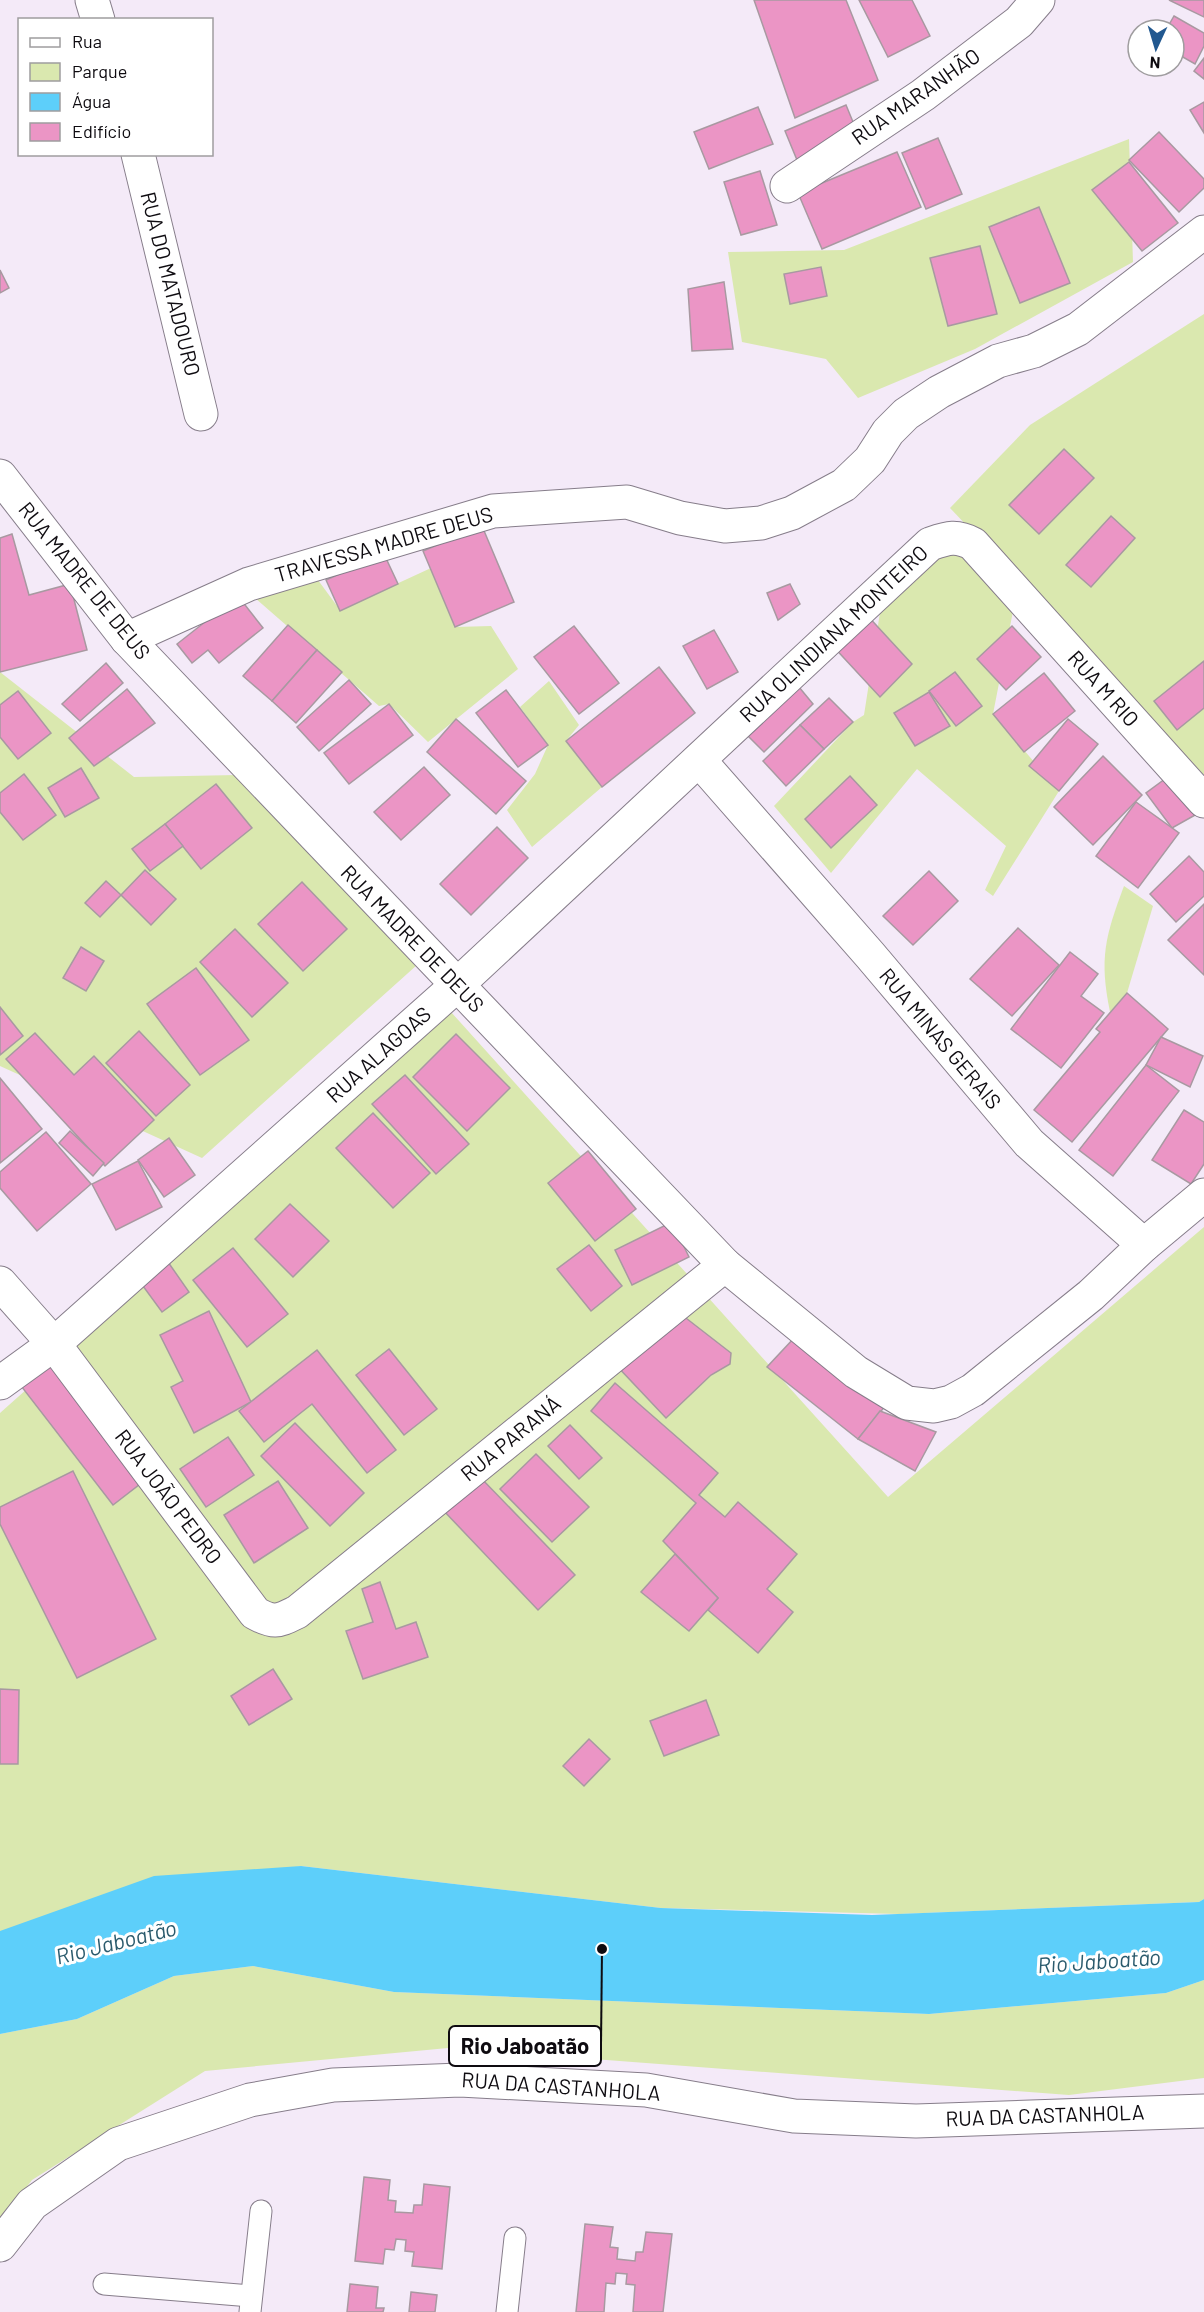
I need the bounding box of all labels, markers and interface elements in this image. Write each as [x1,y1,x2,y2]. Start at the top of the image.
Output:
legend [18,18,213,156]
north arrow [1126,18,1186,78]
text: Rua [72,30,102,52]
street label: RUA MARANHÃO [846,42,984,149]
text: N [1149,54,1161,73]
text: Parque [72,60,127,82]
text: Água [72,90,111,112]
text: Edifício [72,120,131,142]
street label: RUA DO MATADOURO [136,189,206,378]
street label: RUA MADRE DE DEUS [14,496,156,664]
street label: TRAVESSA MADRE DEUS [272,500,495,587]
street label: RUA OLINDIANA MONTEIRO [734,539,932,727]
street label: RUA M RIO [1063,645,1145,731]
street label: RUA MADRE DE DEUS [336,859,490,1017]
street label: RUA MINAS GERAIS [875,963,1007,1113]
street label: RUA ALAGOAS [321,1001,435,1107]
street label: RUA PARANÁ [455,1390,565,1486]
street label: RUA JOÃO PEDRO [111,1424,228,1568]
water label: Rio Jaboatão [53,1913,179,1969]
water label: Rio Jaboatão [1037,1943,1161,1977]
callout: Rio Jaboatão [449,2026,601,2066]
text: Rio Jaboatão [461,2032,589,2058]
street label: RUA DA CASTANHOLA [461,2066,662,2105]
street label: RUA DA CASTANHOLA [945,2099,1145,2130]

